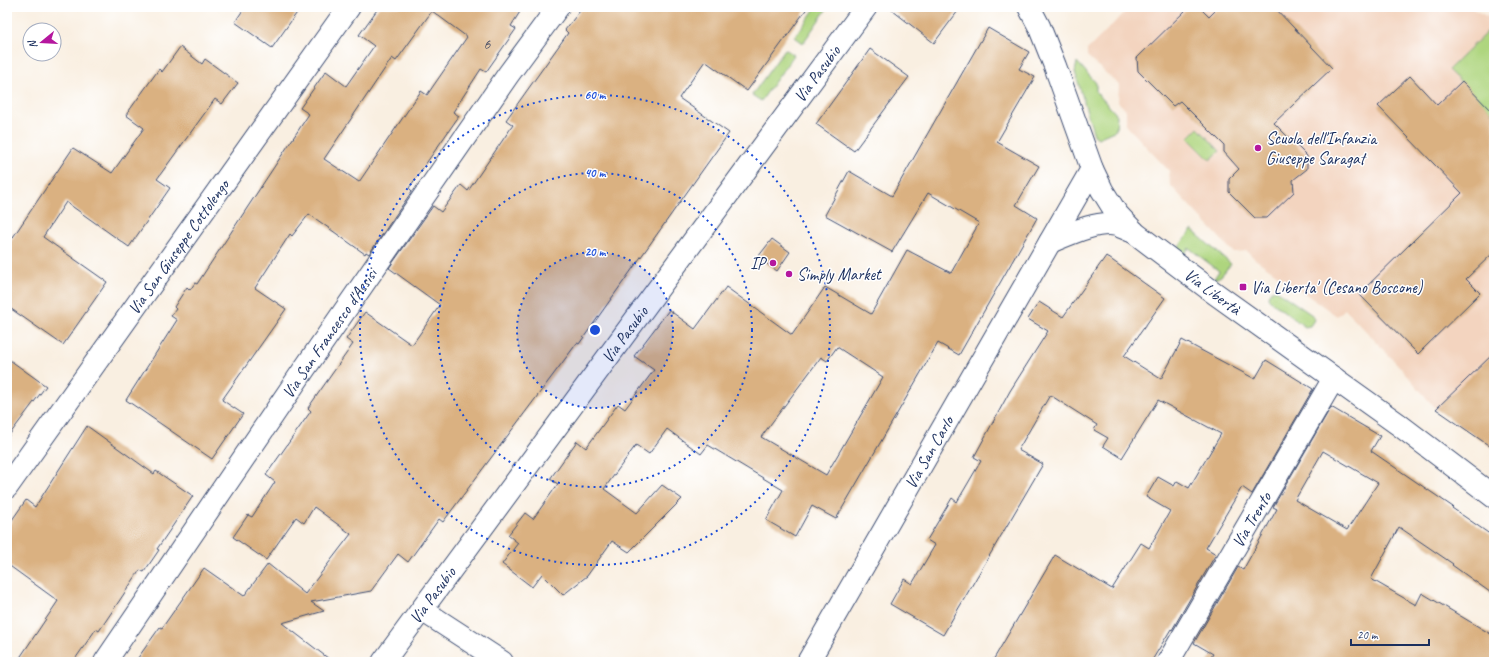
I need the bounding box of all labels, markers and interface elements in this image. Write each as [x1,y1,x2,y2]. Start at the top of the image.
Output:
north arrow [22,22,62,62]
house number: 6 [484,35,492,54]
text: N [24,38,40,50]
street label: Via Pasubio [789,41,846,106]
text: 60 m [585,87,607,103]
place label: Scuola dell'Infanzia Giuseppe Saragat [1266,128,1378,169]
marker: Scuola dell'Infanzia Giuseppe Saragat [1253,143,1263,153]
text: 40 m [585,165,606,181]
street label: Via San Giuseppe Cottolengo [123,174,235,319]
text: 20 m [585,244,606,260]
place label: IP [750,253,767,274]
marker: IP [768,258,778,268]
street label: Via San Francesco d'Assisi [278,263,383,402]
place label: Simply Market [797,264,883,285]
street label: Via Libertà [1180,264,1246,320]
marker: Simply Market [784,269,794,279]
place label: Via Liberta' (Cesano Boscone) [1251,277,1424,298]
marker: Via Liberta' (Cesano Boscone) [1238,282,1248,292]
street label: Via Pasubio [597,301,653,367]
centre of rings [588,323,602,337]
street label: Via San Carlo [900,411,959,493]
street label: Via Trento [1227,488,1276,551]
street label: Via Pasubio [405,562,461,628]
scale bar [1351,621,1429,647]
text: 20 m [1357,627,1379,643]

